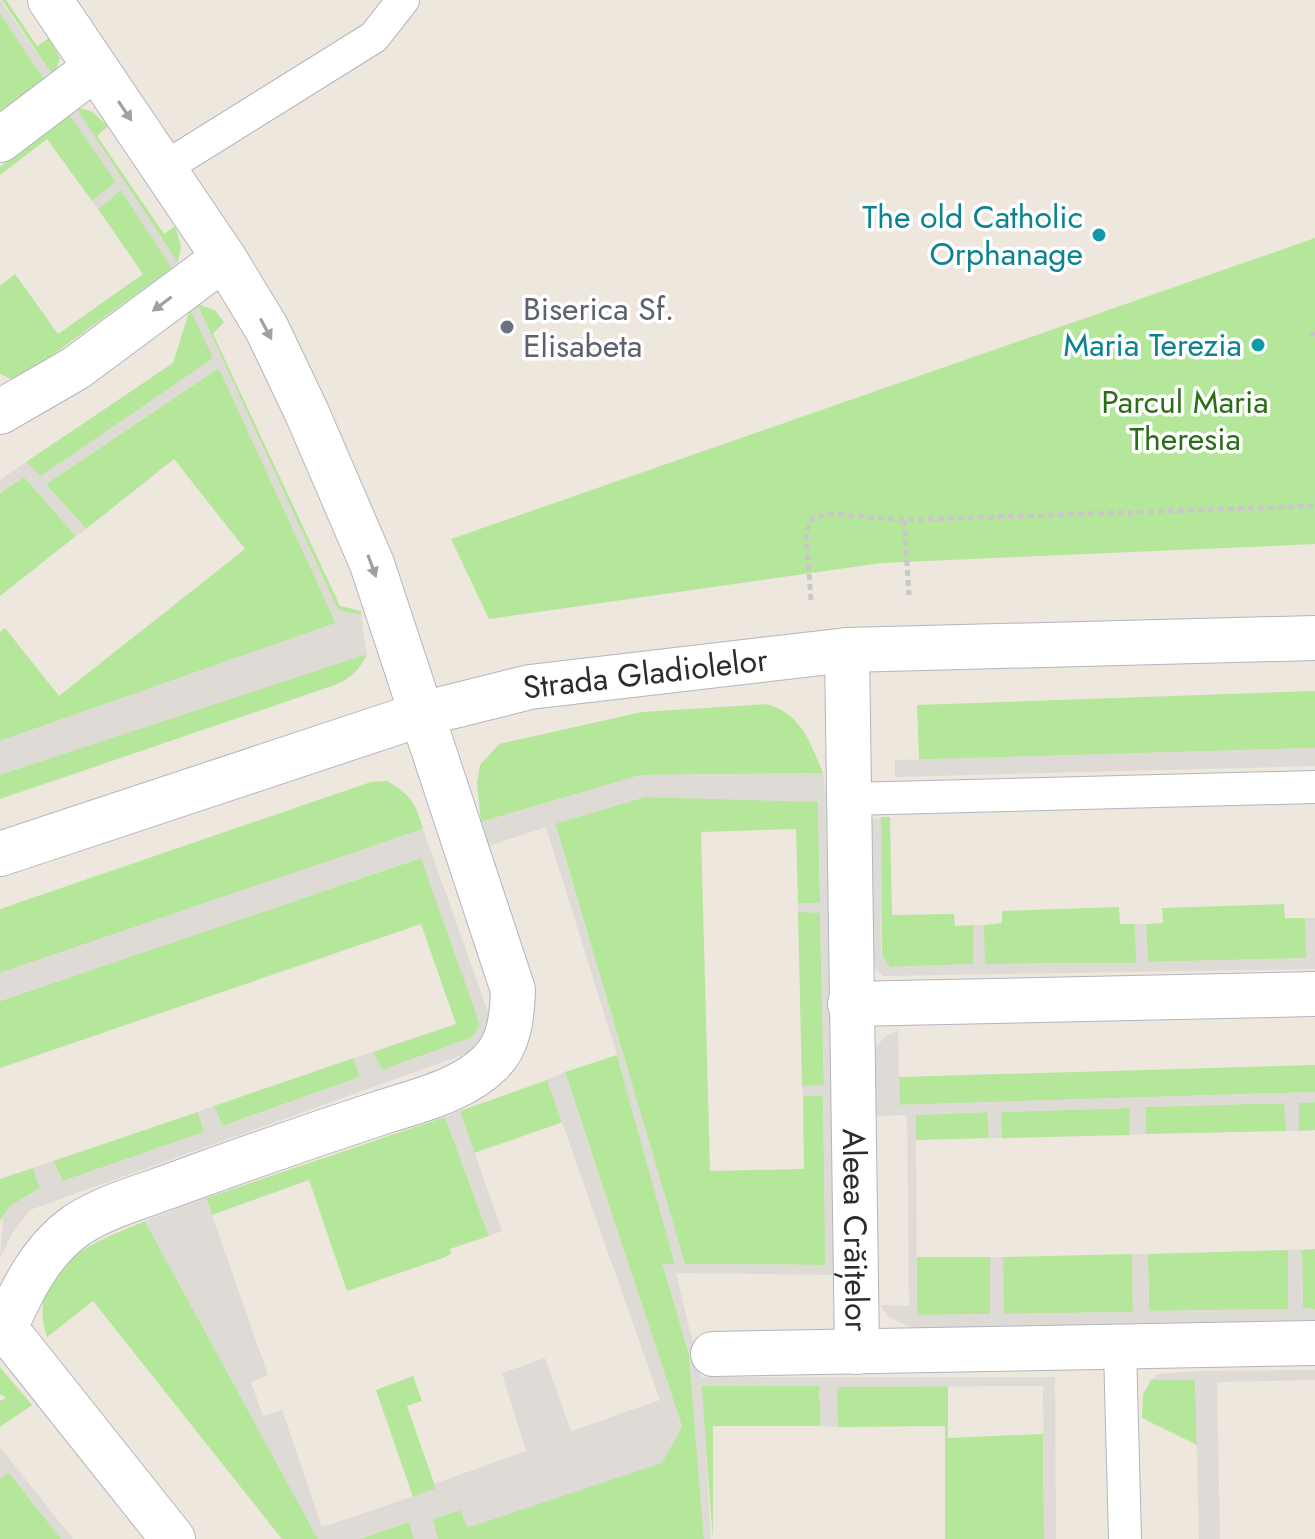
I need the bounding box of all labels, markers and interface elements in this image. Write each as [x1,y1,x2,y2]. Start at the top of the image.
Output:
one-way arrow [117,100,132,122]
place label: The old Catholic Orphanage [862,194,1083,277]
marker: The old Catholic Orphanage [1090,226,1108,244]
place label: Biserica Sf. Elisabeta [523,286,674,369]
one-way arrow [151,296,172,312]
one-way arrow [259,318,273,340]
marker: Biserica Sf. Elisabeta [498,318,516,336]
place label: Maria Terezia [1063,322,1242,368]
marker: Maria Terezia [1249,336,1267,354]
park label: Parcul Maria Theresia [1101,379,1269,462]
one-way arrow [366,554,379,578]
street label: Strada Gladiolelor [520,636,770,711]
street label: Aleea Crăițelor [831,1128,880,1332]

